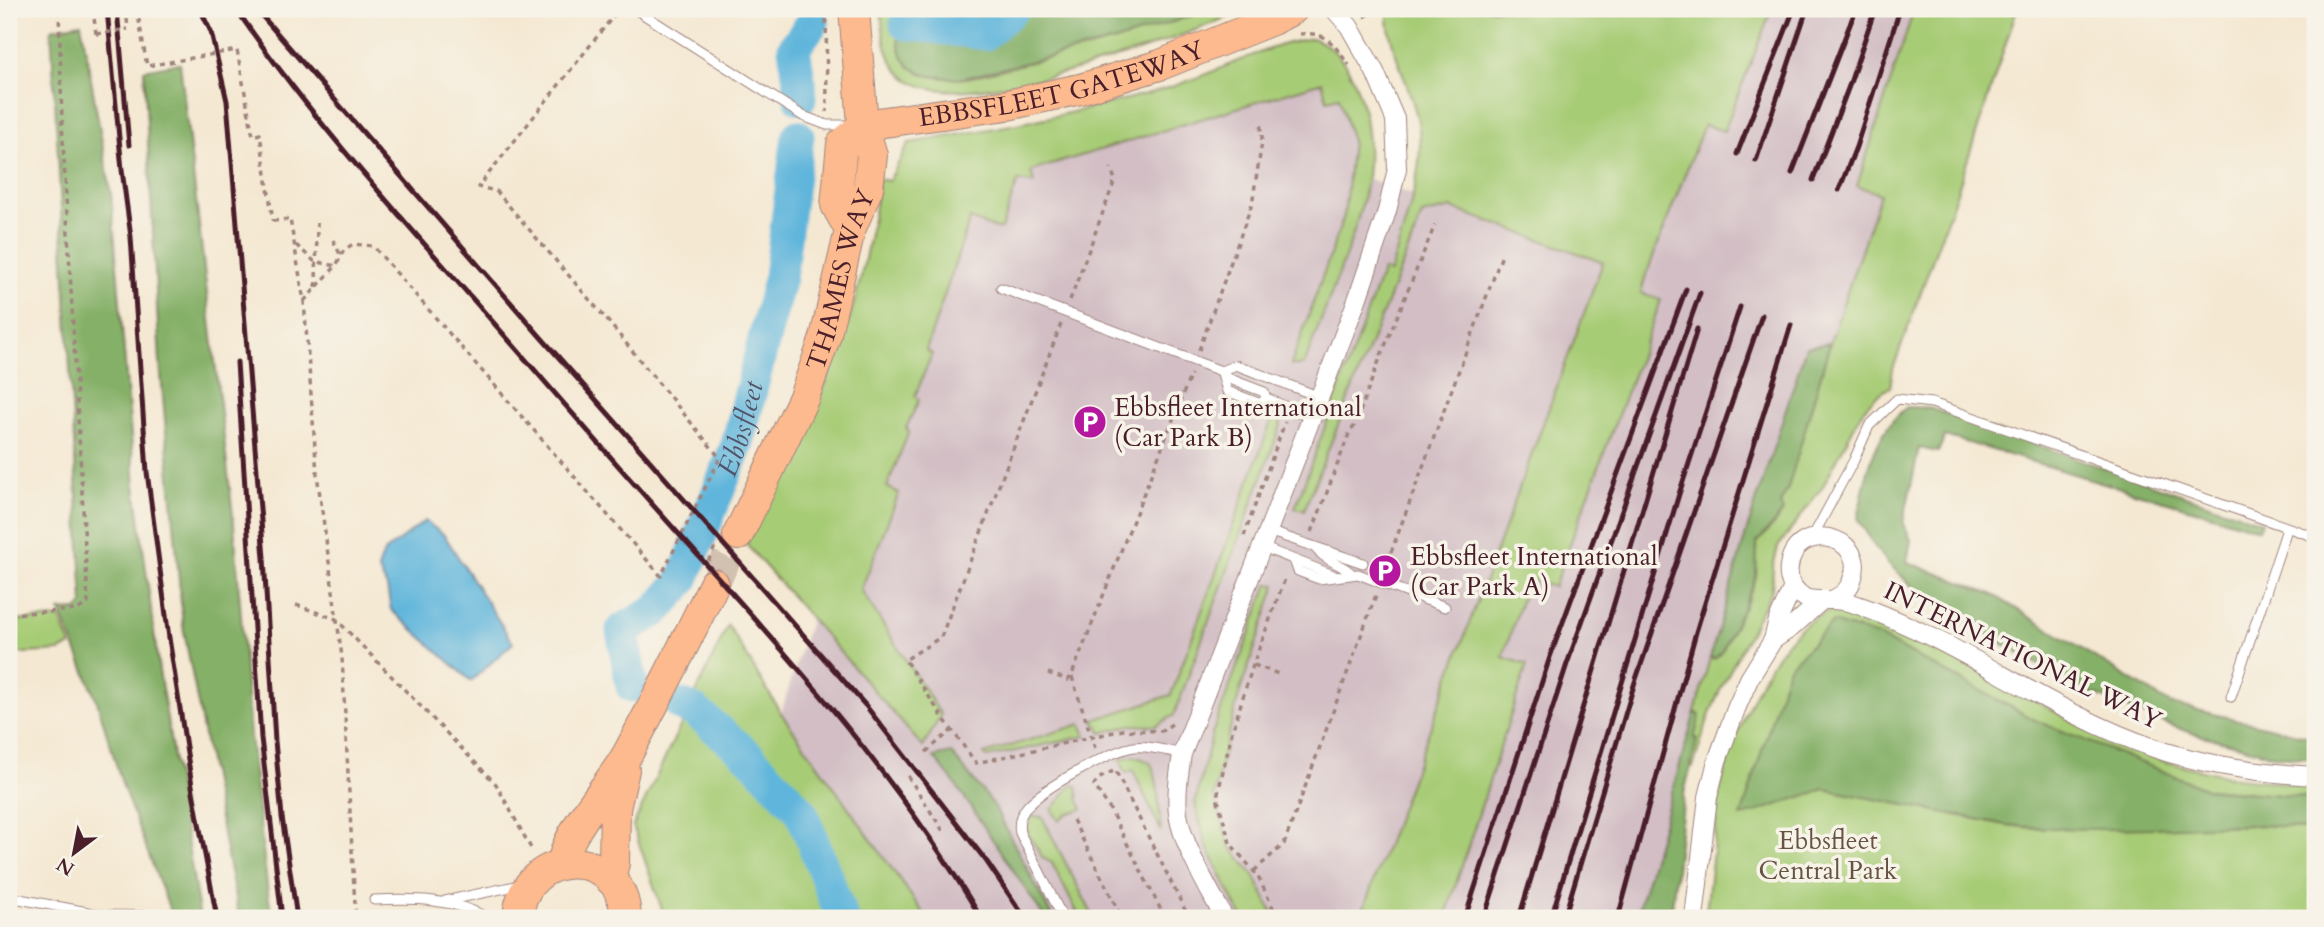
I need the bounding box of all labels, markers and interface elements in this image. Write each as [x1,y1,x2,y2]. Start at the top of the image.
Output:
street label: EBBSFLEET GATEWAY [916,32,1210,135]
street label: THAMES WAY [798,183,884,375]
water label: Ebbsfleet [708,376,773,482]
place label: Ebbsfleet International (Car Park B) [1114,390,1362,455]
parking icon: Ebbsfleet International (Car Park B) [1071,403,1109,441]
place label: Ebbsfleet International (Car Park A) [1410,539,1658,604]
parking icon: Ebbsfleet International (Car Park A) [1366,552,1404,590]
street label: INTERNATIONAL WAY [1878,573,2168,738]
north arrow [38,818,108,888]
park label: Ebbsfleet Central Park [1758,823,1898,888]
text: N [51,851,79,882]

